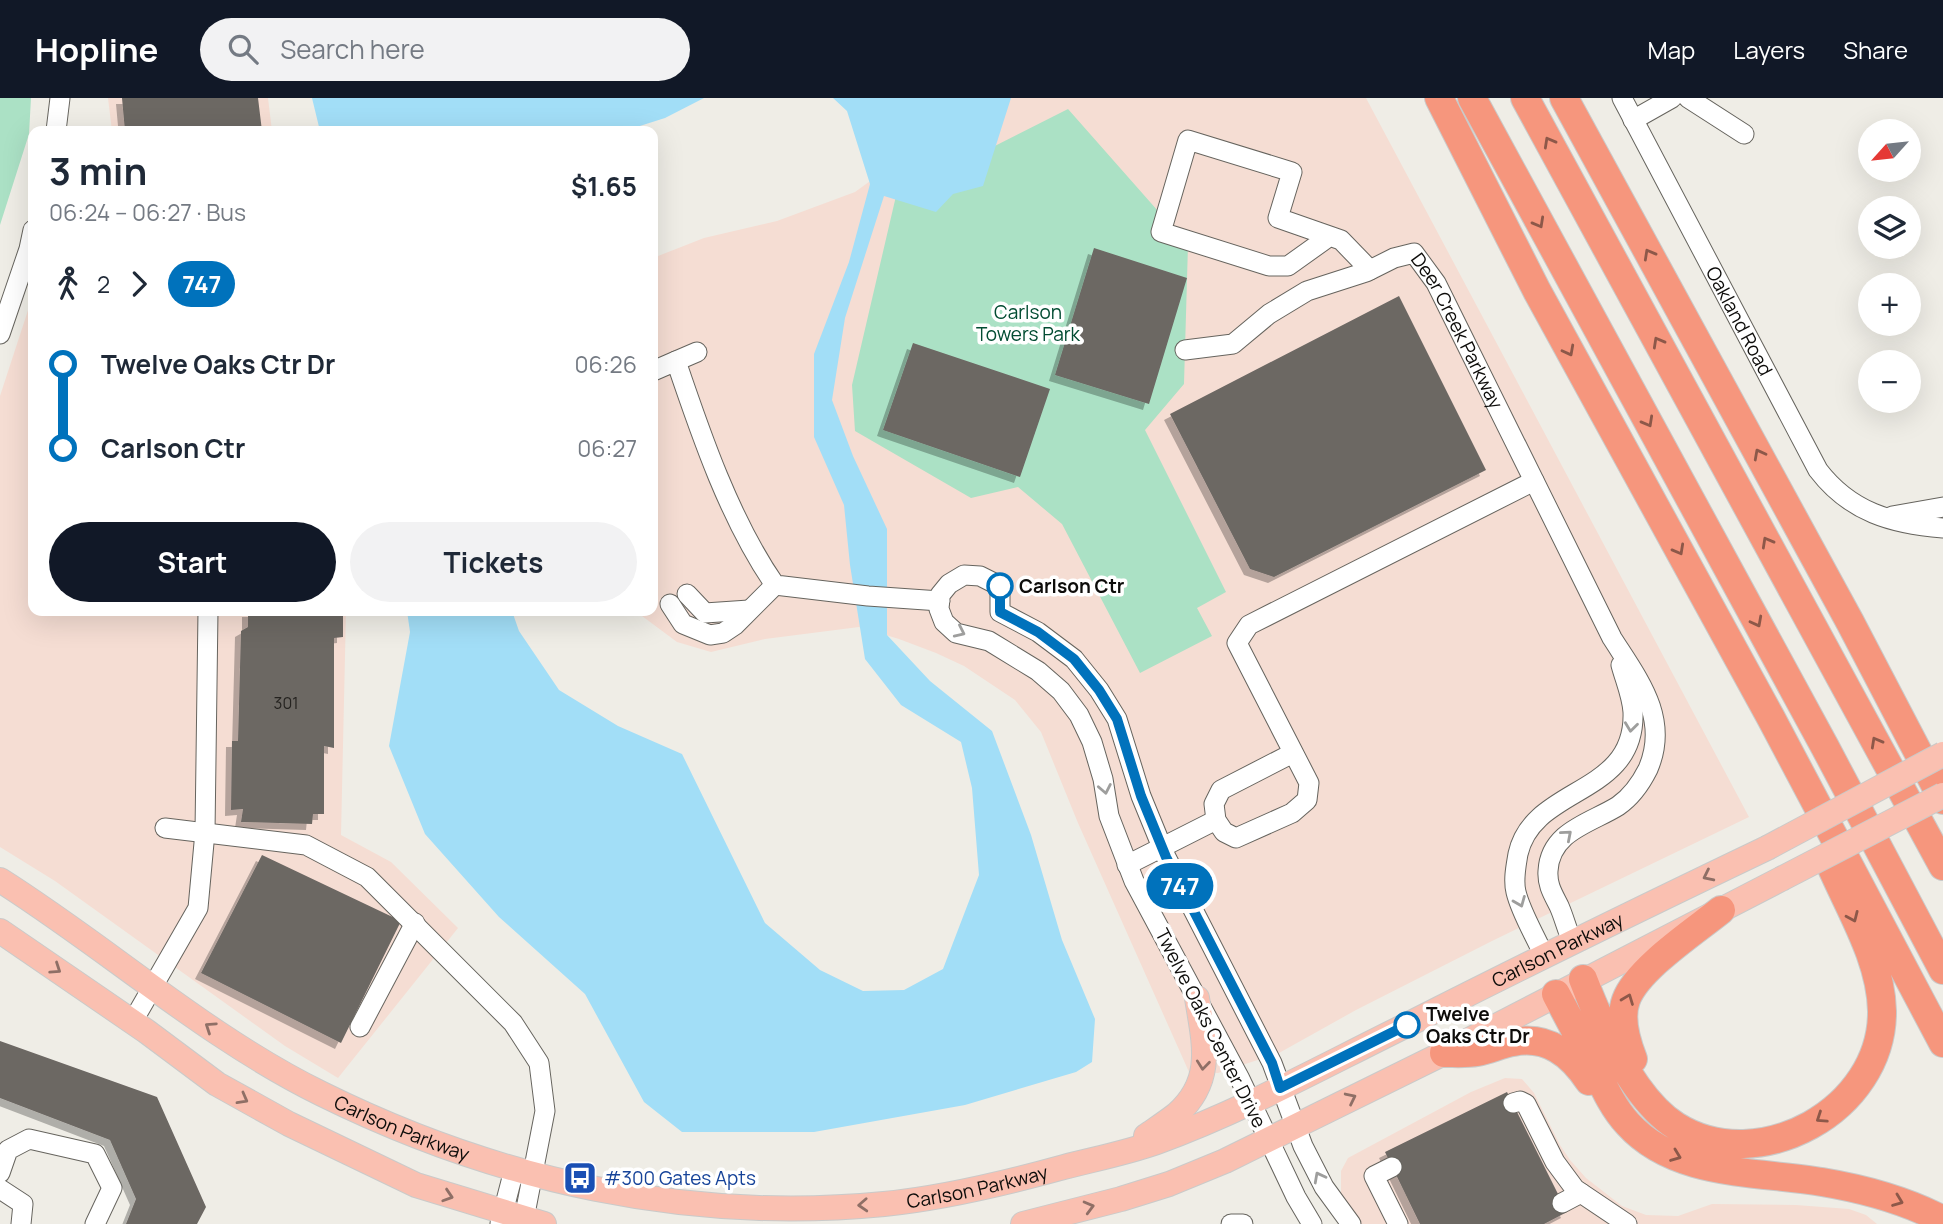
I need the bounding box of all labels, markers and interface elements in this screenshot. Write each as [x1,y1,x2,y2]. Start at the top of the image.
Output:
search box [200,18,690,81]
text: Hopline [35,27,158,72]
icon: search [224,30,262,68]
text: Search here [280,31,425,67]
text: Map [1648,33,1695,66]
text: Layers [1733,33,1805,66]
text: Share [1843,33,1908,66]
north arrow [1858,119,1922,182]
map controls [1858,119,1921,413]
one-way arrow [1544,137,1558,149]
text: 3 min [49,144,147,196]
text: $1.65 [571,168,637,204]
text: 06:24 – 06:27 · Bus [49,196,246,228]
button: layers [1858,196,1921,259]
one-way arrow [1531,215,1544,228]
street label: Deer Creek Parkway [1405,248,1509,413]
one-way arrow [1644,249,1658,262]
street label: Oakland Road [1700,262,1779,380]
icon: walk [49,265,87,303]
icon: forward [120,265,158,303]
text: 747 [182,267,221,300]
text: 2 [97,268,110,300]
button: + [1858,273,1921,336]
park label: Carlson Towers Park [976,299,1081,347]
one-way arrow [1653,337,1666,349]
one-way arrow [1561,344,1575,356]
text: Twelve Oaks Ctr Dr [101,346,335,382]
text: 06:26 [574,348,637,380]
button: − [1858,350,1921,413]
one-way arrow [1640,415,1654,427]
text: Carlson Ctr [101,430,245,466]
text: 06:27 [577,432,637,464]
one-way arrow [1754,449,1767,461]
button: Start [49,522,336,602]
button: Tickets [350,522,637,602]
one-way arrow [1762,536,1775,549]
one-way arrow [1671,543,1684,556]
marker: Carlson Ctr [987,573,1013,599]
place label: Carlson Ctr [1019,573,1125,599]
one-way arrow [1749,615,1762,627]
one-way arrow [953,624,965,638]
house number: 301 [274,692,298,714]
one-way arrow [1624,721,1639,733]
one-way arrow [1871,736,1884,749]
one-way arrow [1096,783,1111,795]
one-way arrow [1559,831,1572,843]
line badge: 747 [1140,863,1220,909]
one-way arrow [1703,868,1715,882]
text: 747 [1160,869,1200,902]
one-way arrow [1512,896,1526,908]
street label: Carlson Parkway [1487,906,1628,993]
one-way arrow [1845,909,1859,922]
street label: Twelve Oaks Center Drive [1149,924,1273,1132]
one-way arrow [49,961,62,974]
one-way arrow [1620,994,1634,1006]
place label: Twelve Oaks Ctr Dr [1426,1001,1530,1049]
marker: Twelve Oaks Ctr Dr [1394,1012,1420,1038]
one-way arrow [204,1022,217,1035]
one-way arrow [1196,1060,1211,1071]
street label: Carlson Parkway [330,1089,473,1167]
one-way arrow [236,1091,248,1104]
one-way arrow [1344,1093,1356,1107]
one-way arrow [1816,1110,1829,1122]
one-way arrow [1670,1147,1682,1161]
bus stop icon: #300 Gates Apts [561,1159,599,1197]
street label: Carlson Parkway [905,1159,1051,1214]
place label: #300 Gates Apts [604,1165,756,1191]
one-way arrow [1314,1172,1327,1184]
one-way arrow [442,1187,454,1202]
one-way arrow [1892,1193,1904,1207]
one-way arrow [858,1197,869,1212]
one-way arrow [1083,1201,1095,1215]

